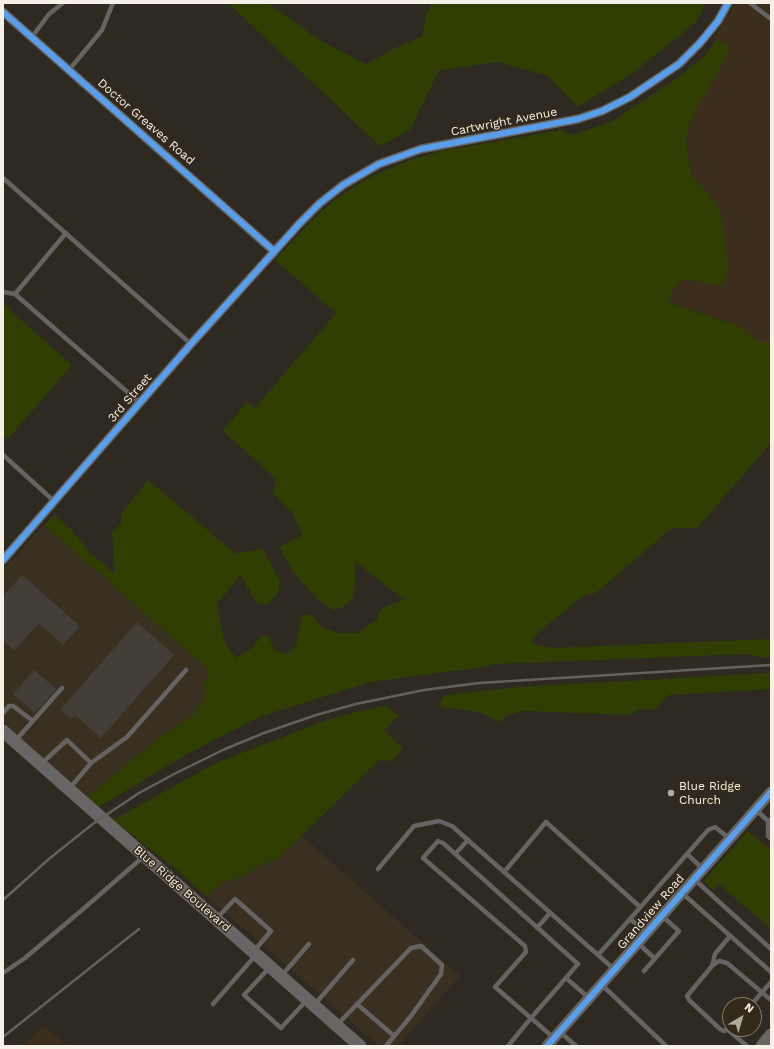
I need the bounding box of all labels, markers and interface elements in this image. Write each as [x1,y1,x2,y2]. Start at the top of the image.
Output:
street label: Doctor Greaves Road [95,76,197,168]
street label: Cartwright Avenue [450,105,558,139]
street label: 3rd Street [105,371,155,425]
place label: Blue Ridge Church [679,779,741,807]
marker: Blue Ridge Church [666,788,676,798]
street label: Blue Ridge Boulevard [131,843,233,935]
street label: Grandview Road [614,872,688,952]
north arrow [722,997,762,1037]
text: N [742,1000,756,1016]

